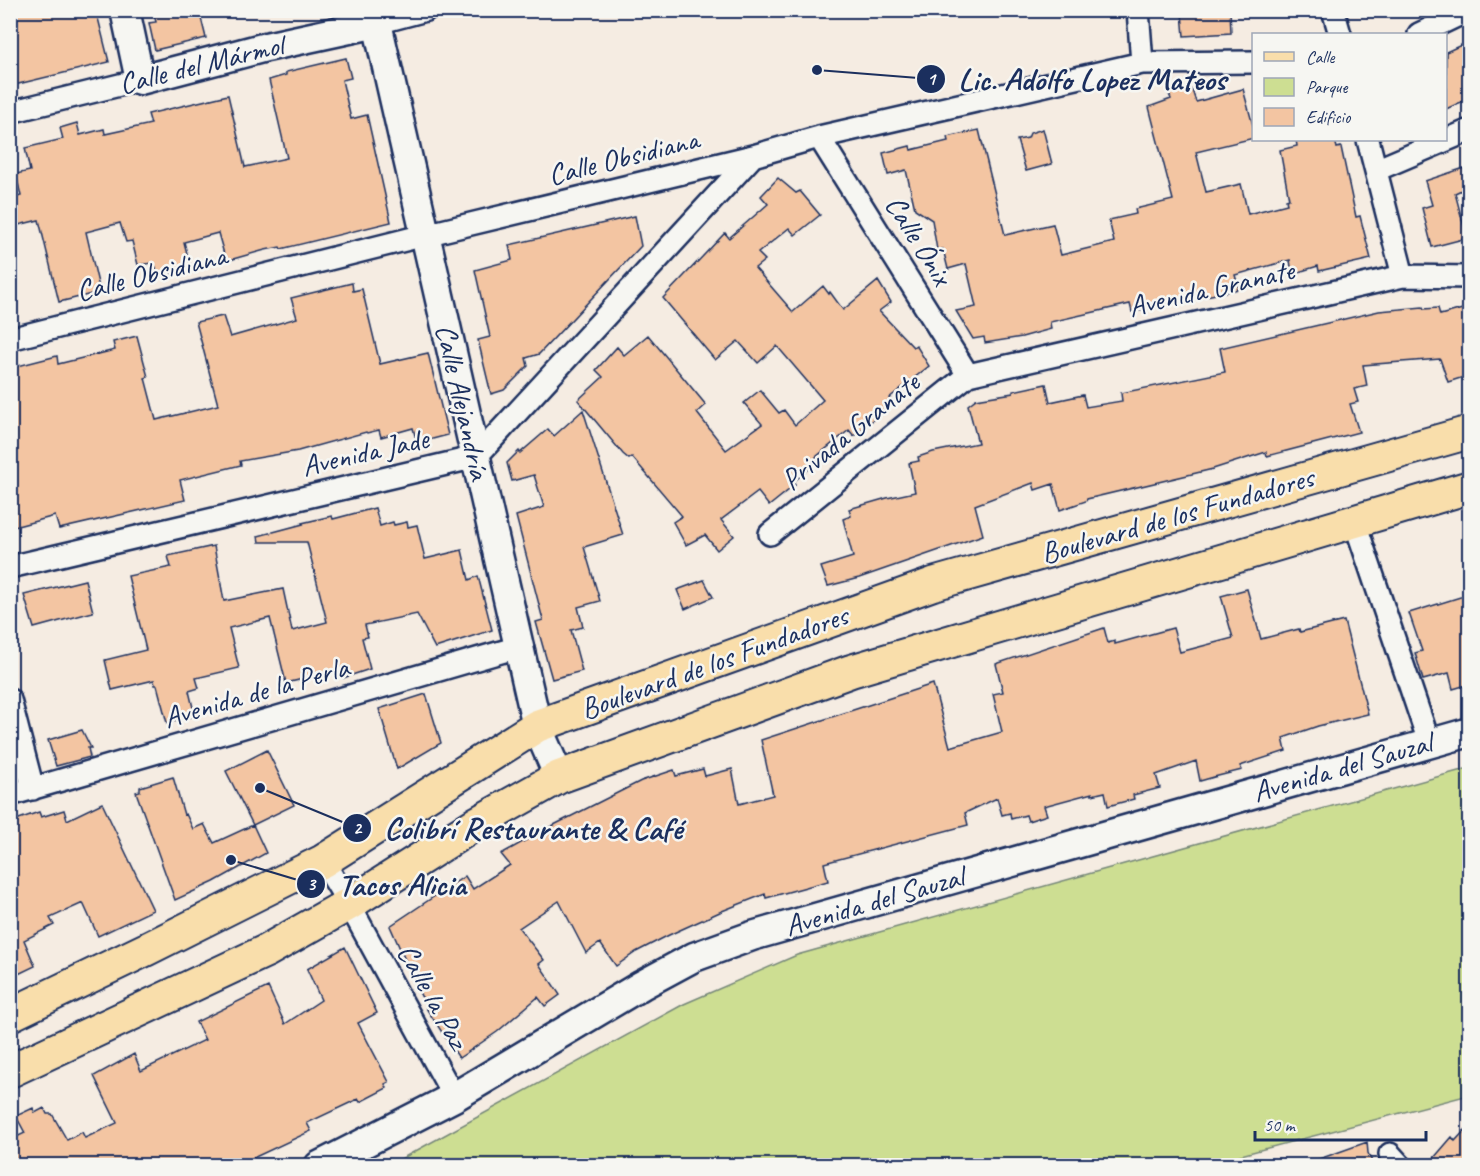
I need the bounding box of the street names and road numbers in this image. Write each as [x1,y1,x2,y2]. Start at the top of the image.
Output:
street label: Calle del Mármol [115,24,292,103]
street label: Calle Obsidiana [544,119,705,194]
street label: Calle Ónix [877,188,963,294]
street label: Calle Obsidiana [72,235,233,310]
street label: Avenida Granate [1125,250,1300,325]
street label: Calle Alejandría [427,321,500,485]
street label: Privada Granate [773,362,929,498]
street label: Avenida Jade [298,419,434,485]
street label: Boulevard de los Fundadores [1036,457,1320,572]
street label: Boulevard de los Fundadores [575,595,856,728]
street label: Avenida de la Perla [159,647,355,737]
street label: Avenida del Sauzal [1248,722,1441,811]
street label: Avenida del Sauzal [780,856,973,945]
street label: Calle la Paz [389,937,479,1058]

